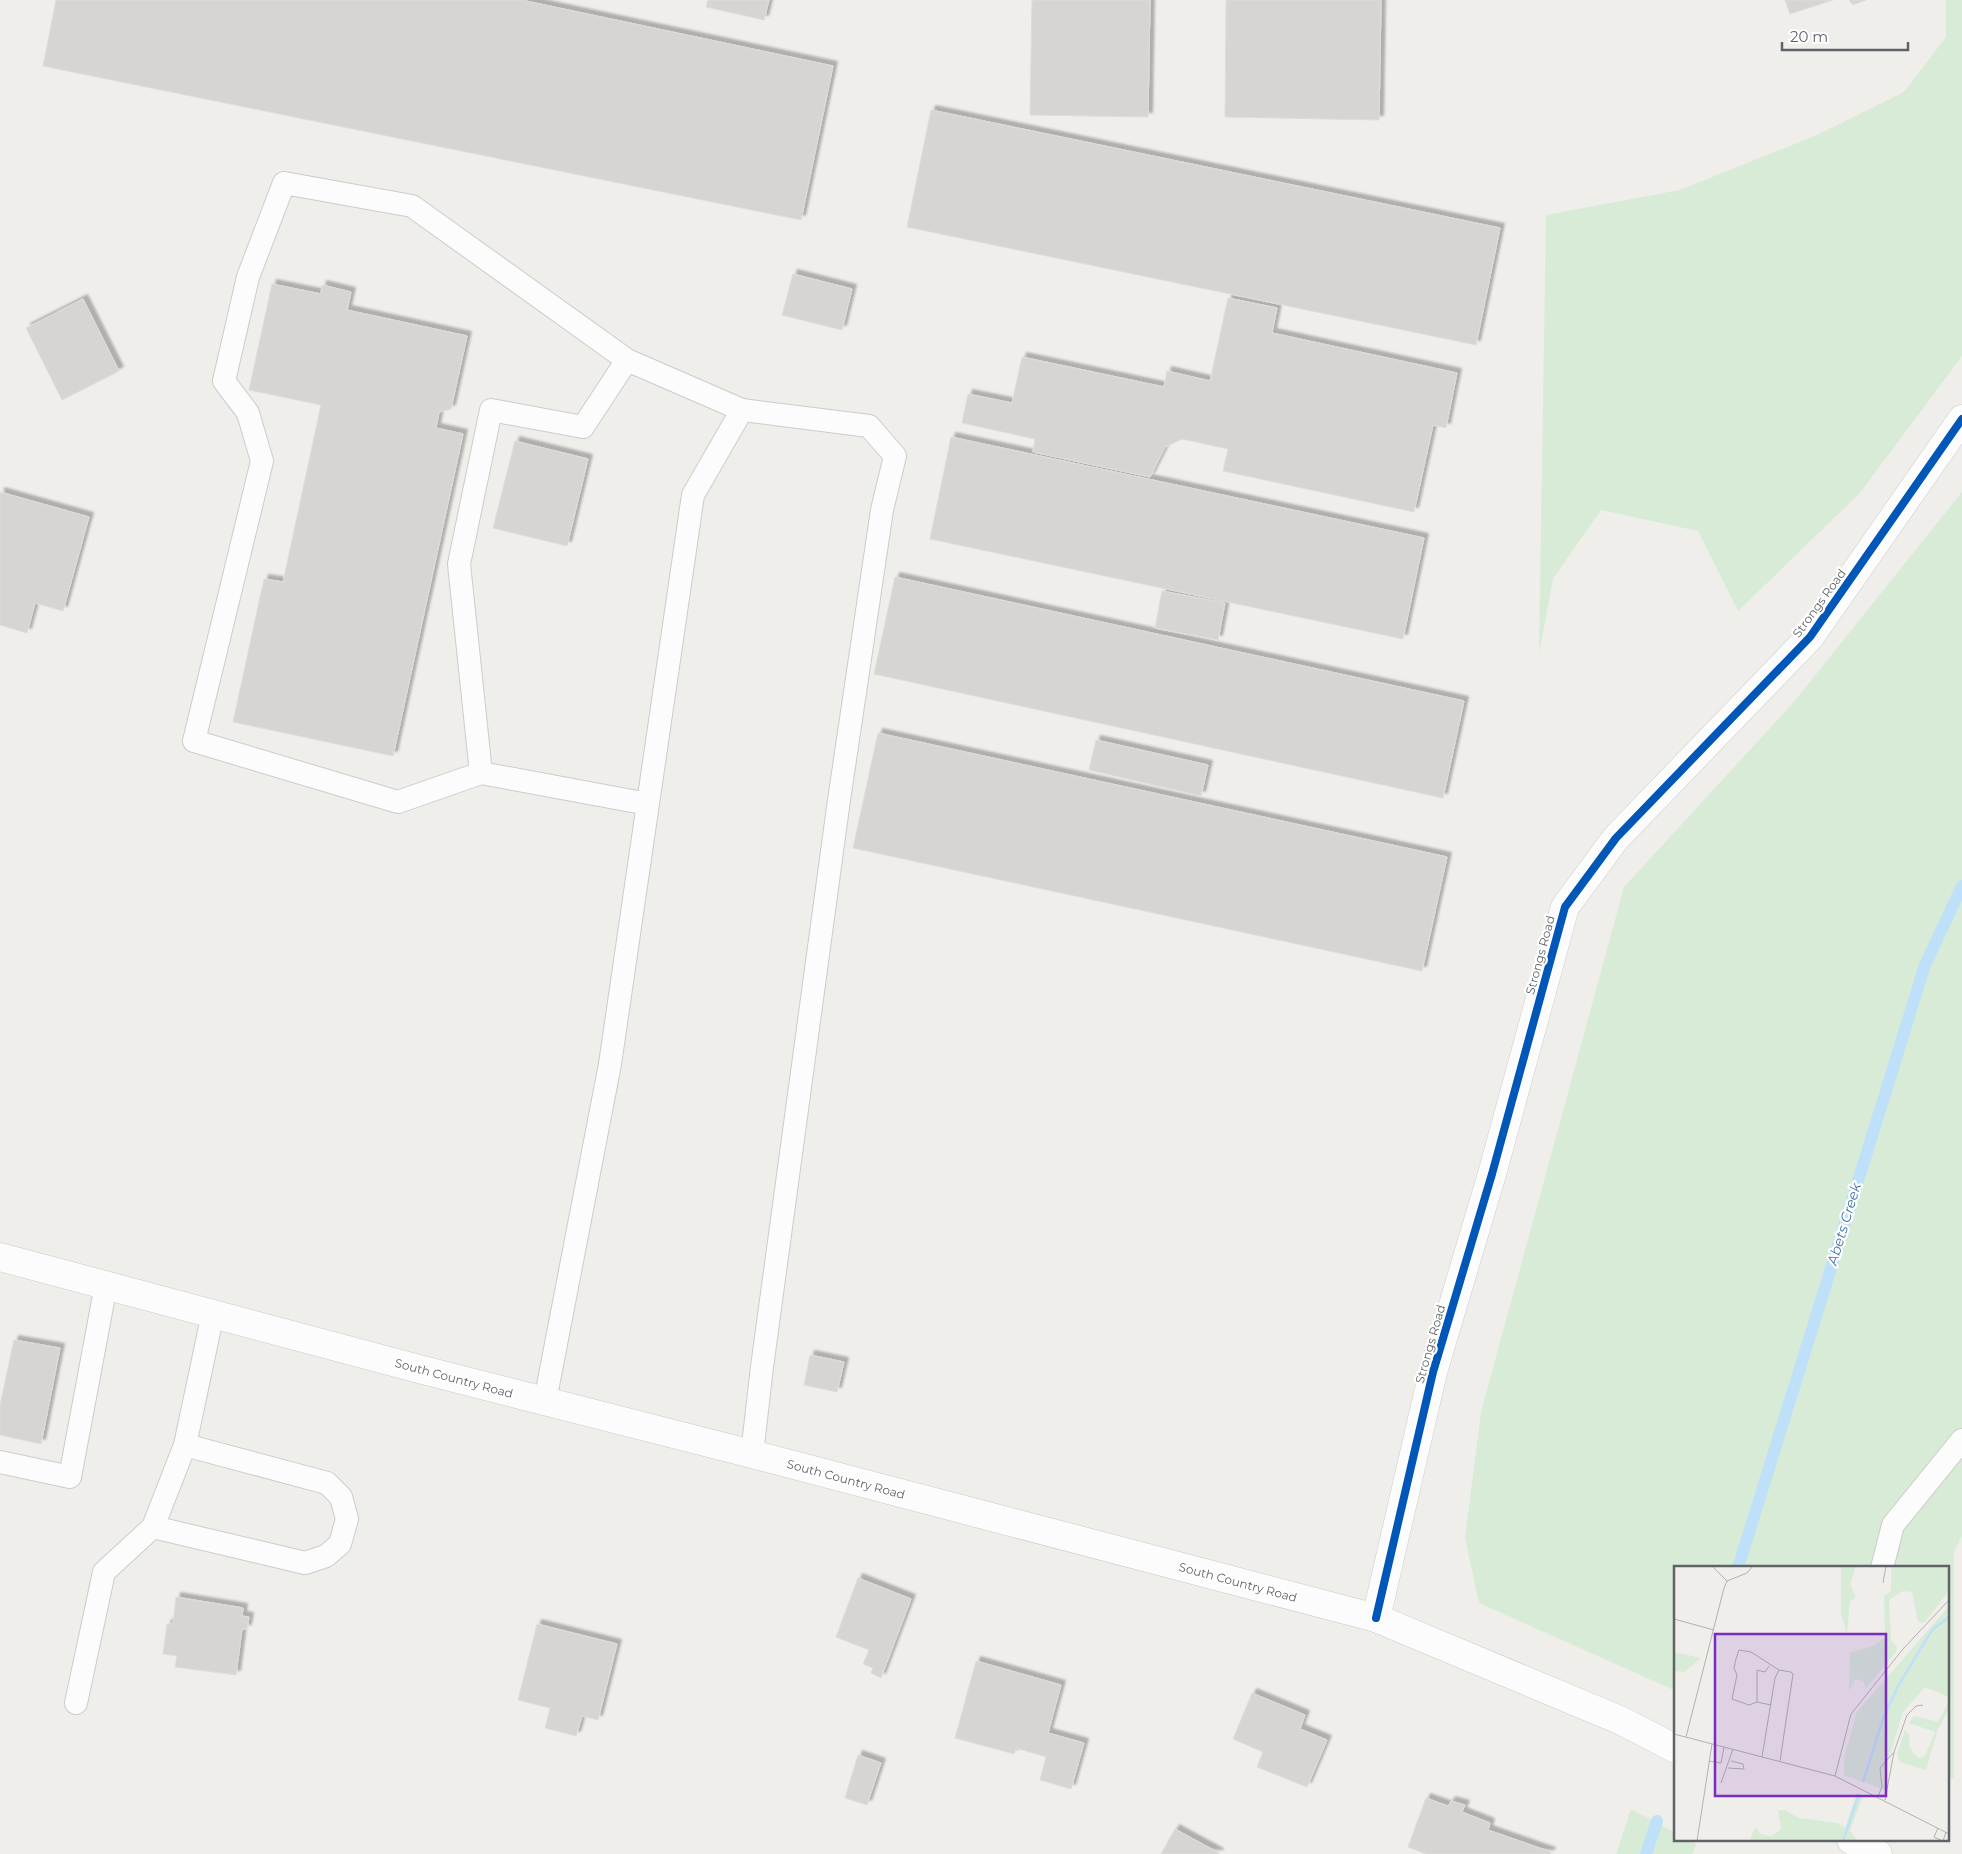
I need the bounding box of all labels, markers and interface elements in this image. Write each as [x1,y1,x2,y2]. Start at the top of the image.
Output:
scale bar [1782,20,1908,52]
text: 20 m [1790,27,1828,46]
street label: Strongs Road [1789,566,1849,640]
street label: Strongs Road [1522,914,1558,996]
water label: Abets Creek [1823,1180,1865,1268]
street label: Strongs Road [1412,1303,1448,1385]
street label: South Country Road [393,1355,515,1401]
street label: South Country Road [785,1456,907,1502]
street label: South Country Road [1177,1559,1299,1605]
inset map [1674,1566,1950,1842]

